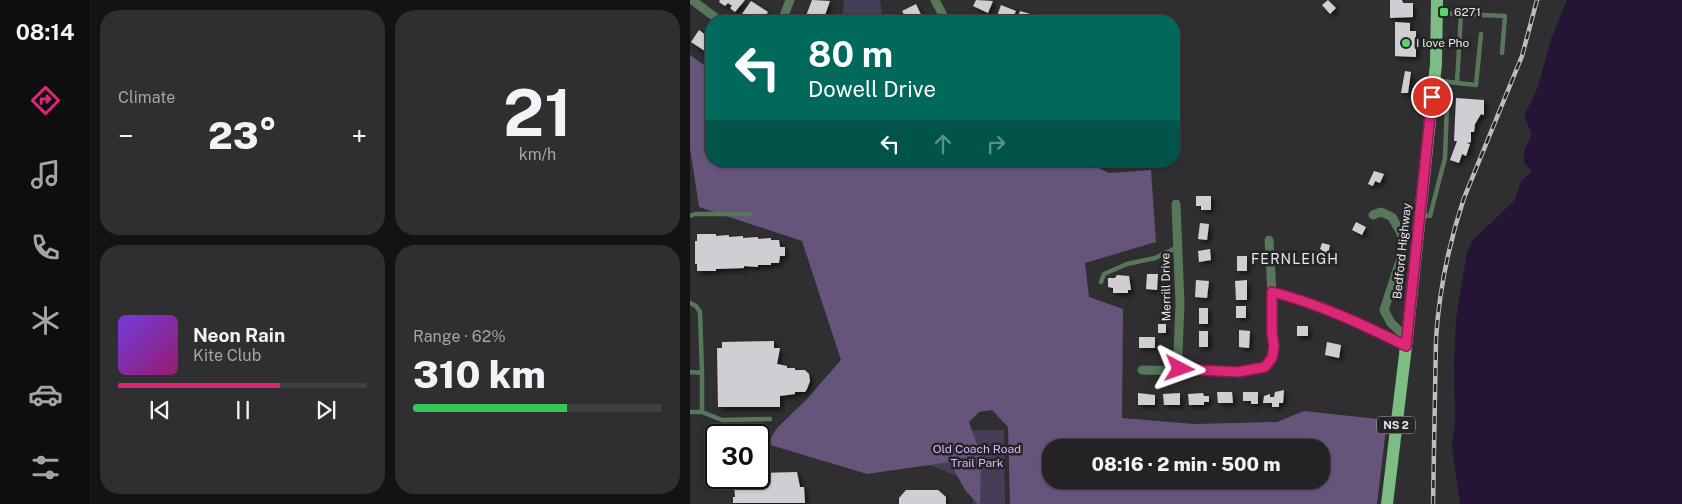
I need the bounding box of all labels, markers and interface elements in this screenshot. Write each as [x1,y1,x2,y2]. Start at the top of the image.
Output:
place label: 6271 [1454,5,1481,19]
marker: 6271 [1438,6,1450,18]
text: 08:14 [16,19,74,45]
text: 80 m [808,34,893,75]
icon: left [725,35,790,100]
place label: I love Pho [1416,36,1469,50]
marker: I love Pho [1400,37,1412,49]
text: 21 [503,74,572,151]
text: Dowell Drive [808,76,936,102]
pin [1411,76,1453,118]
icon: directions [28,83,63,118]
icon: arrive [1418,83,1446,111]
text: Climate [118,88,175,107]
text: 23° [208,113,277,158]
text: − [118,119,134,152]
text: + [351,119,367,152]
icon: left [876,130,904,158]
icon: ahead [929,130,957,158]
icon: right [982,130,1010,158]
text: km/h [519,145,556,164]
icon: music [28,157,63,192]
street label: Bedford Highway [1390,202,1414,300]
icon: phone [28,230,63,265]
district label: FERNLEIGH [1251,251,1339,267]
street label: Merrill Drive [1158,252,1174,321]
icon: climate [28,303,63,338]
text: Neon Rain [193,324,285,346]
text: Range · 62% [413,327,506,346]
position arrow [1153,342,1205,394]
text: Kite Club [193,346,261,365]
text: 310 km [413,352,546,397]
icon: car [28,377,63,412]
icon: previous [146,396,174,424]
icon: pause [229,396,257,424]
icon: next [312,396,340,424]
road number: NS 2 [1377,416,1415,434]
speed limit sign: 30 [705,424,770,489]
park label: Old Coach Road Trail Park [933,442,1021,470]
icon: filters [28,450,63,485]
text: 08:16 · 2 min · 500 m [1091,453,1281,475]

